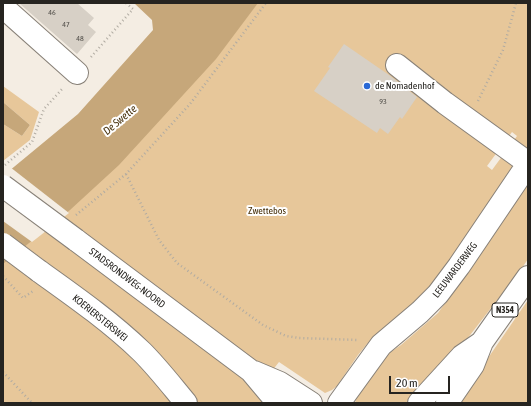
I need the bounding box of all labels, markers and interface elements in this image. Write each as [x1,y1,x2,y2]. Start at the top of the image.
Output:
house number: 46 [48,7,56,17]
house number: 47 [62,19,70,29]
house number: 48 [76,33,84,43]
place label: de Nomadenhof [375,80,435,92]
marker: de Nomadenhof [362,81,372,91]
house number: 93 [379,96,387,106]
water label: De Swette [100,102,140,138]
park label: Zwettebos [248,205,286,217]
street label: LEEUWARDERWEG [430,240,480,300]
street label: STADSRONDWEG-NOORD [86,245,168,311]
street label: KOERIERSTERSWEI [70,292,130,344]
road number: N354 [492,303,518,317]
scale bar [391,368,452,394]
text: 20 m [396,376,418,390]

